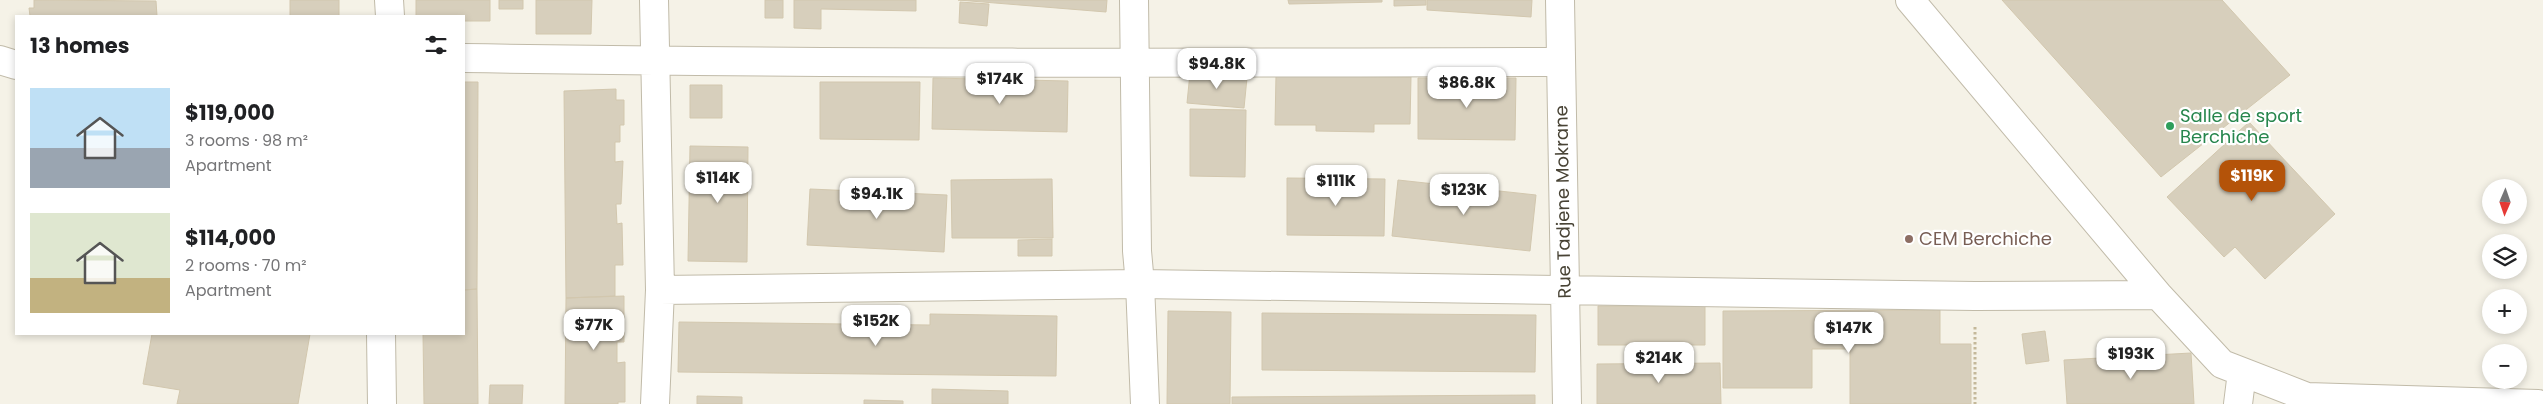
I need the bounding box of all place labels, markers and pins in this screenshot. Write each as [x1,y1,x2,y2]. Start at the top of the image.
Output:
pin: $94.8K [1176,48,1258,90]
pin: $174K [965,62,1035,105]
pin: $86.8K [1426,66,1508,109]
place label: Salle de sport Berchiche [2180,103,2302,149]
marker: Salle de sport Berchiche [2164,120,2176,132]
pin: $119K [2217,160,2287,202]
pin: $114K [683,162,753,204]
pin: $111K [1301,164,1371,207]
pin: $123K [1429,174,1499,216]
pin: $94.1K [836,178,918,220]
place label: CEM Berchiche [1919,226,2052,251]
marker: CEM Berchiche [1903,233,1915,245]
pin: $152K [841,304,911,347]
pin: $77K [564,308,624,351]
pin: $147K [1814,312,1884,354]
pin: $193K [2096,338,2166,380]
pin: $214K [1624,342,1694,384]

